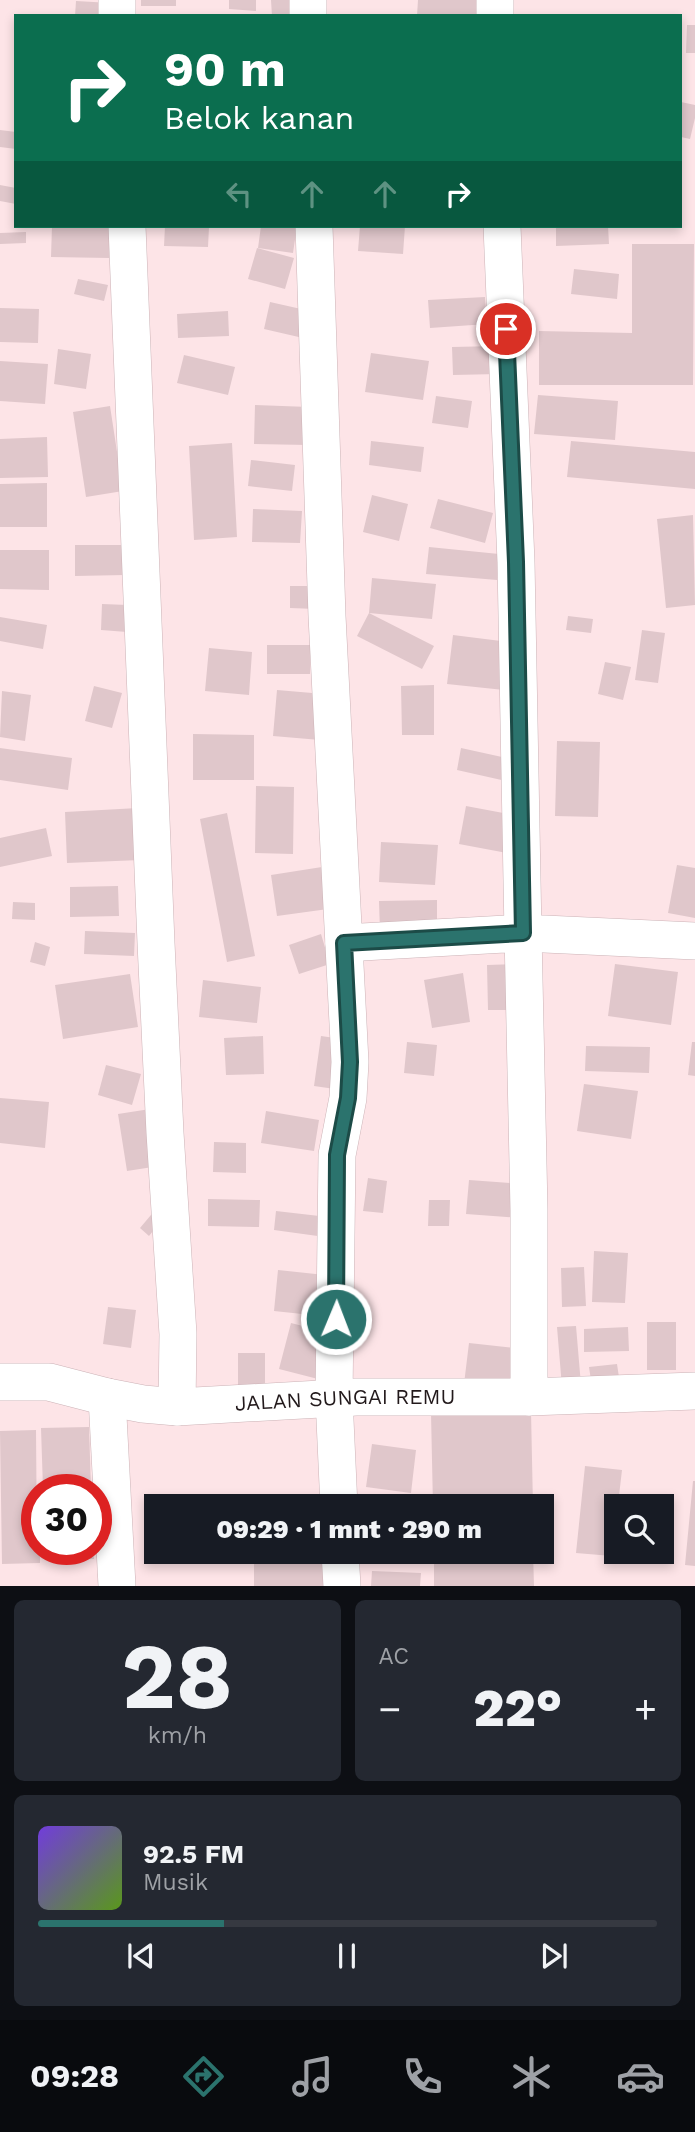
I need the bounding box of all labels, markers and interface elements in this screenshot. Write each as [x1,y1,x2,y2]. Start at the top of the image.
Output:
text: 90 m [164,40,286,98]
icon: right [49,42,140,133]
text: Belok kanan [164,99,354,137]
icon: left [220,175,258,213]
icon: ahead [293,175,331,213]
icon: ahead [366,175,404,213]
icon: right [439,175,477,213]
pin [476,299,536,359]
icon: arrive [487,310,525,348]
position arrow [299,1282,373,1356]
street label: JALAN SUNGAI REMU [234,1384,455,1416]
speed limit sign: 30 [21,1474,112,1565]
map controls [604,1494,674,1564]
button: search [604,1494,674,1564]
text: 09:29 · 1 mnt · 290 m [216,1514,482,1544]
text: 28 [122,1623,233,1730]
text: AC [379,1643,409,1670]
text: 22° [473,1678,562,1739]
text: − [379,1687,401,1731]
text: + [634,1687,657,1731]
text: km/h [148,1722,207,1749]
text: 92.5 FM [143,1839,244,1869]
text: Musik [143,1869,208,1896]
icon: previous [122,1937,160,1975]
icon: pause [328,1937,366,1975]
icon: next [535,1937,573,1975]
icon: directions [179,2052,228,2101]
icon: music [288,2052,337,2101]
icon: phone [398,2052,447,2101]
icon: climate [507,2052,556,2101]
icon: car [616,2052,665,2101]
text: 09:28 [30,2057,119,2095]

